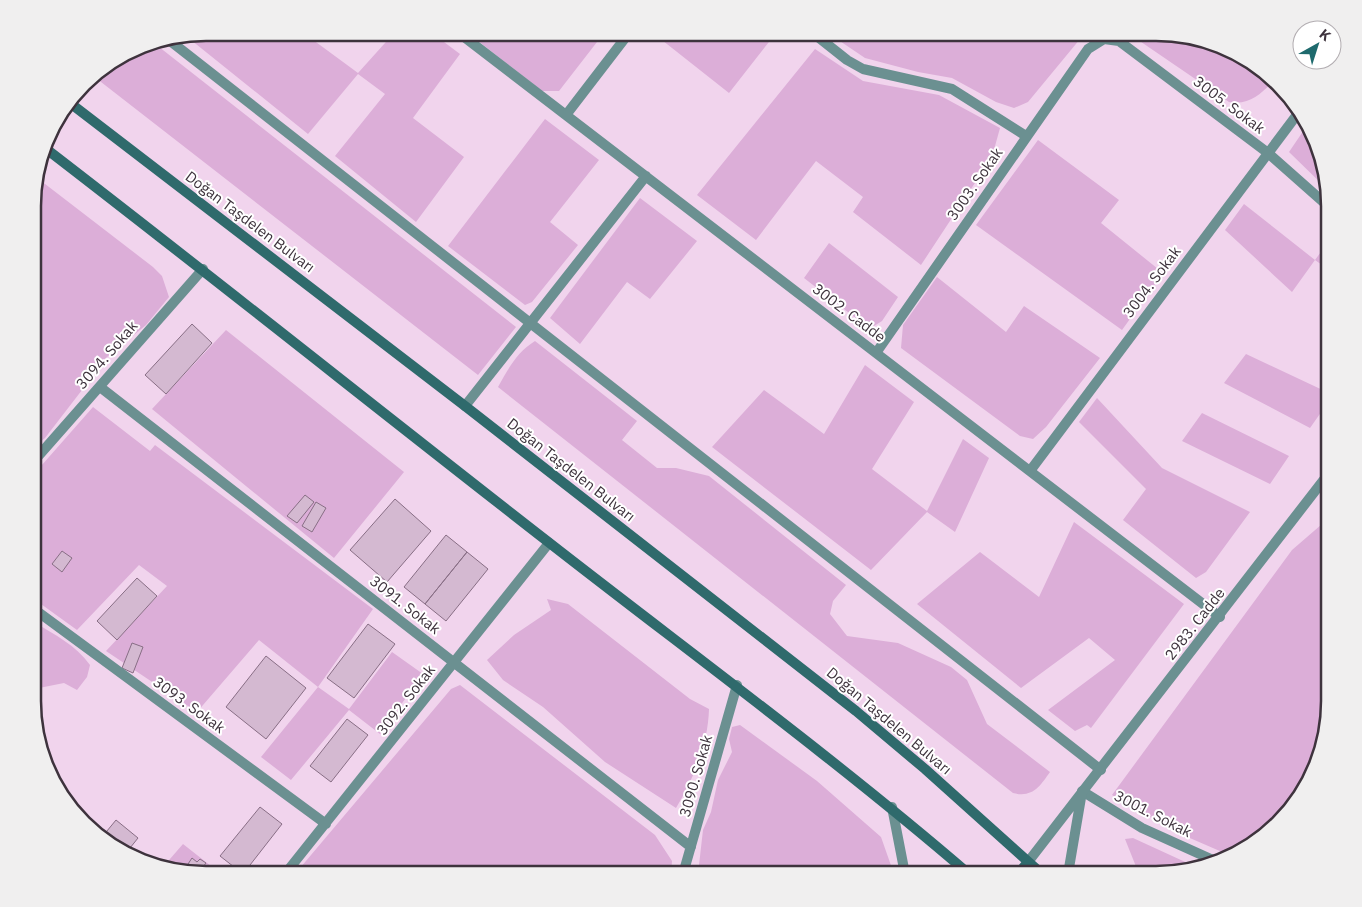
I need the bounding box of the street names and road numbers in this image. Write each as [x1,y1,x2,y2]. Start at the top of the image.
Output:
street label: 3005. Sokak [1190,72,1269,138]
street label: 3003. Sokak [943,144,1007,224]
street label: Doğan Taşdelen Bulvarı [182,167,319,277]
street label: 3004. Sokak [1119,242,1185,321]
street label: 3002. Cadde [809,279,890,346]
street label: 3094. Sokak [72,316,142,393]
street label: Doğan Taşdelen Bulvarı [503,414,639,526]
street label: 3091. Sokak [366,571,445,638]
street label: 2983. Cadde [1160,584,1229,664]
street label: 3092. Sokak [372,660,439,739]
street label: Doğan Taşdelen Bulvarı [823,663,956,778]
street label: 3093. Sokak [150,672,229,737]
street label: 3090. Sokak [675,733,716,819]
street label: 3001. Sokak [1111,786,1195,841]

